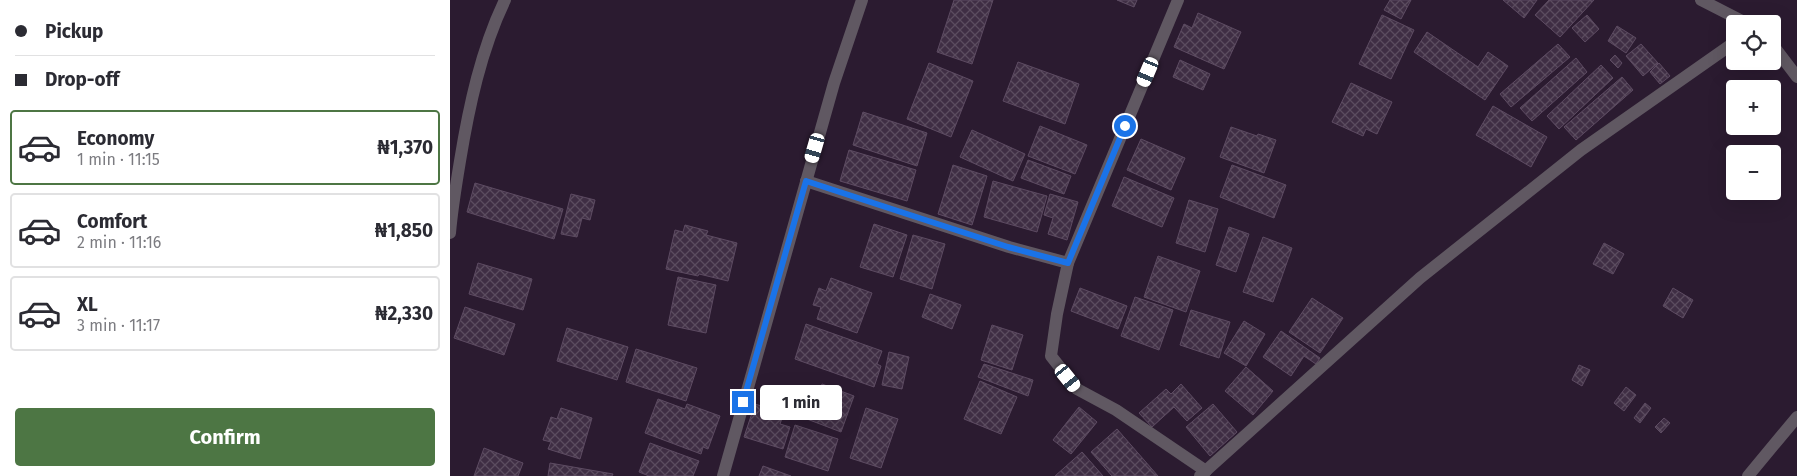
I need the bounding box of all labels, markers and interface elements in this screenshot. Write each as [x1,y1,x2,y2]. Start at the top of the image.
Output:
map controls [1726,15,1781,200]
button: locate [1726,15,1781,70]
text: Pickup [45,20,103,43]
car [1135,55,1160,89]
text: Drop-off [45,68,119,91]
button: + [1726,80,1781,135]
route start [1114,115,1136,137]
icon: car [17,125,62,170]
text: Economy [77,127,154,150]
car [803,132,826,164]
text: ₦1,370 [377,136,433,159]
button: − [1726,145,1781,200]
text: 1 min · 11:15 [77,150,160,169]
icon: car [17,208,62,253]
text: Comfort [77,210,147,233]
text: ₦1,850 [375,219,433,242]
text: 2 min · 11:16 [77,233,161,252]
icon: car [17,291,62,336]
text: XL [77,293,98,316]
text: ₦2,330 [375,302,433,325]
text: 3 min · 11:17 [77,316,160,335]
car [1052,362,1083,394]
callout: 1 min [760,384,843,420]
route end [732,391,754,413]
text: 1 min [782,393,820,412]
button: Confirm [15,408,435,466]

